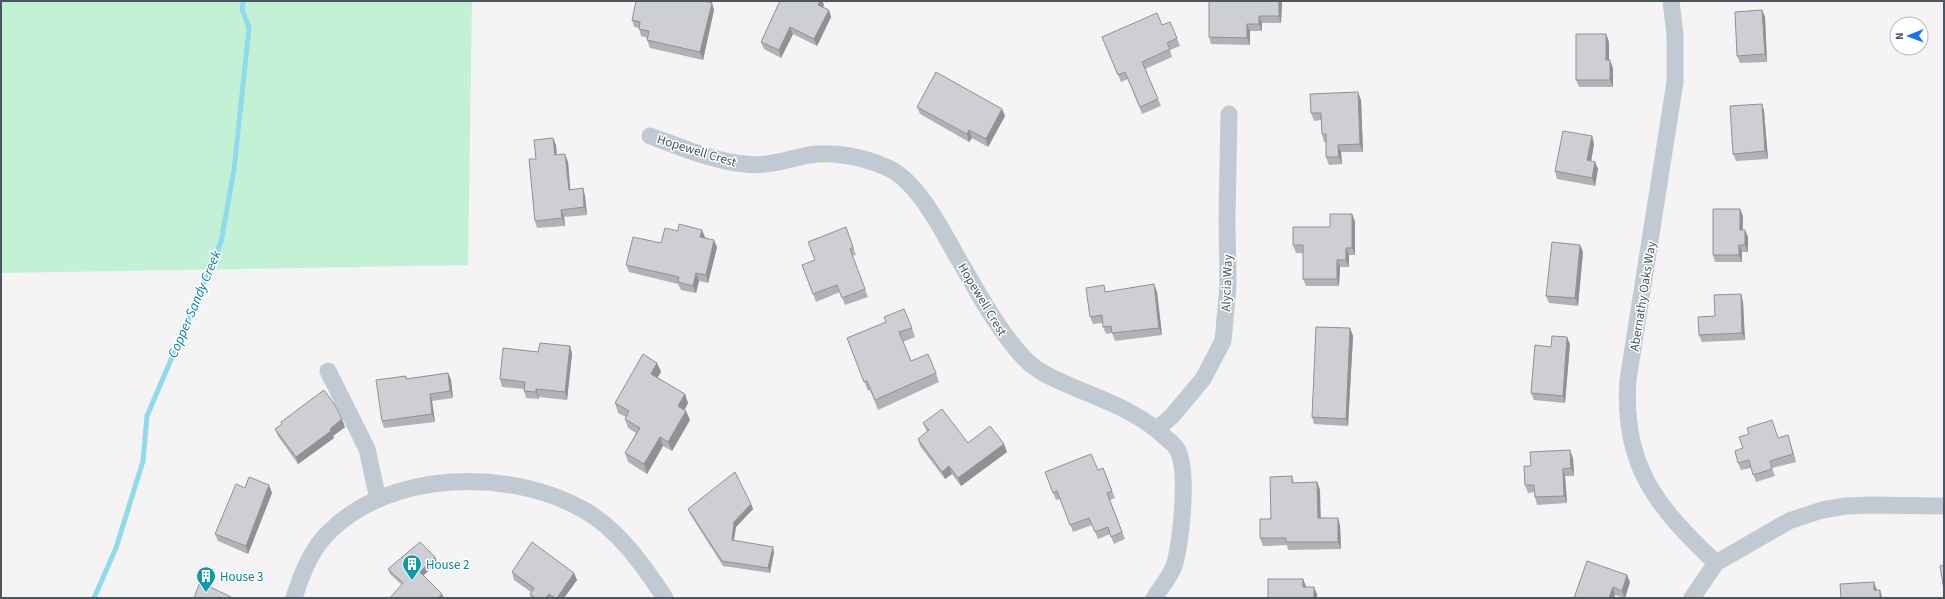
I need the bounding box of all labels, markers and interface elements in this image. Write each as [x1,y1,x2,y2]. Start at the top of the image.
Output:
north arrow [1889,16,1929,56]
text: N [1892,32,1907,40]
street label: Hopewell Crest [655,130,739,172]
street label: Abernathy Oaks Way [1625,240,1661,352]
water label: Copper Sandy Creek [163,247,227,361]
street label: Alycia Way [1217,254,1237,312]
street label: Hopewell Crest [953,260,1011,340]
building icon: House 2 [401,553,423,581]
place label: House 2 [426,556,470,574]
building icon: House 3 [195,565,217,593]
place label: House 3 [220,568,264,586]

